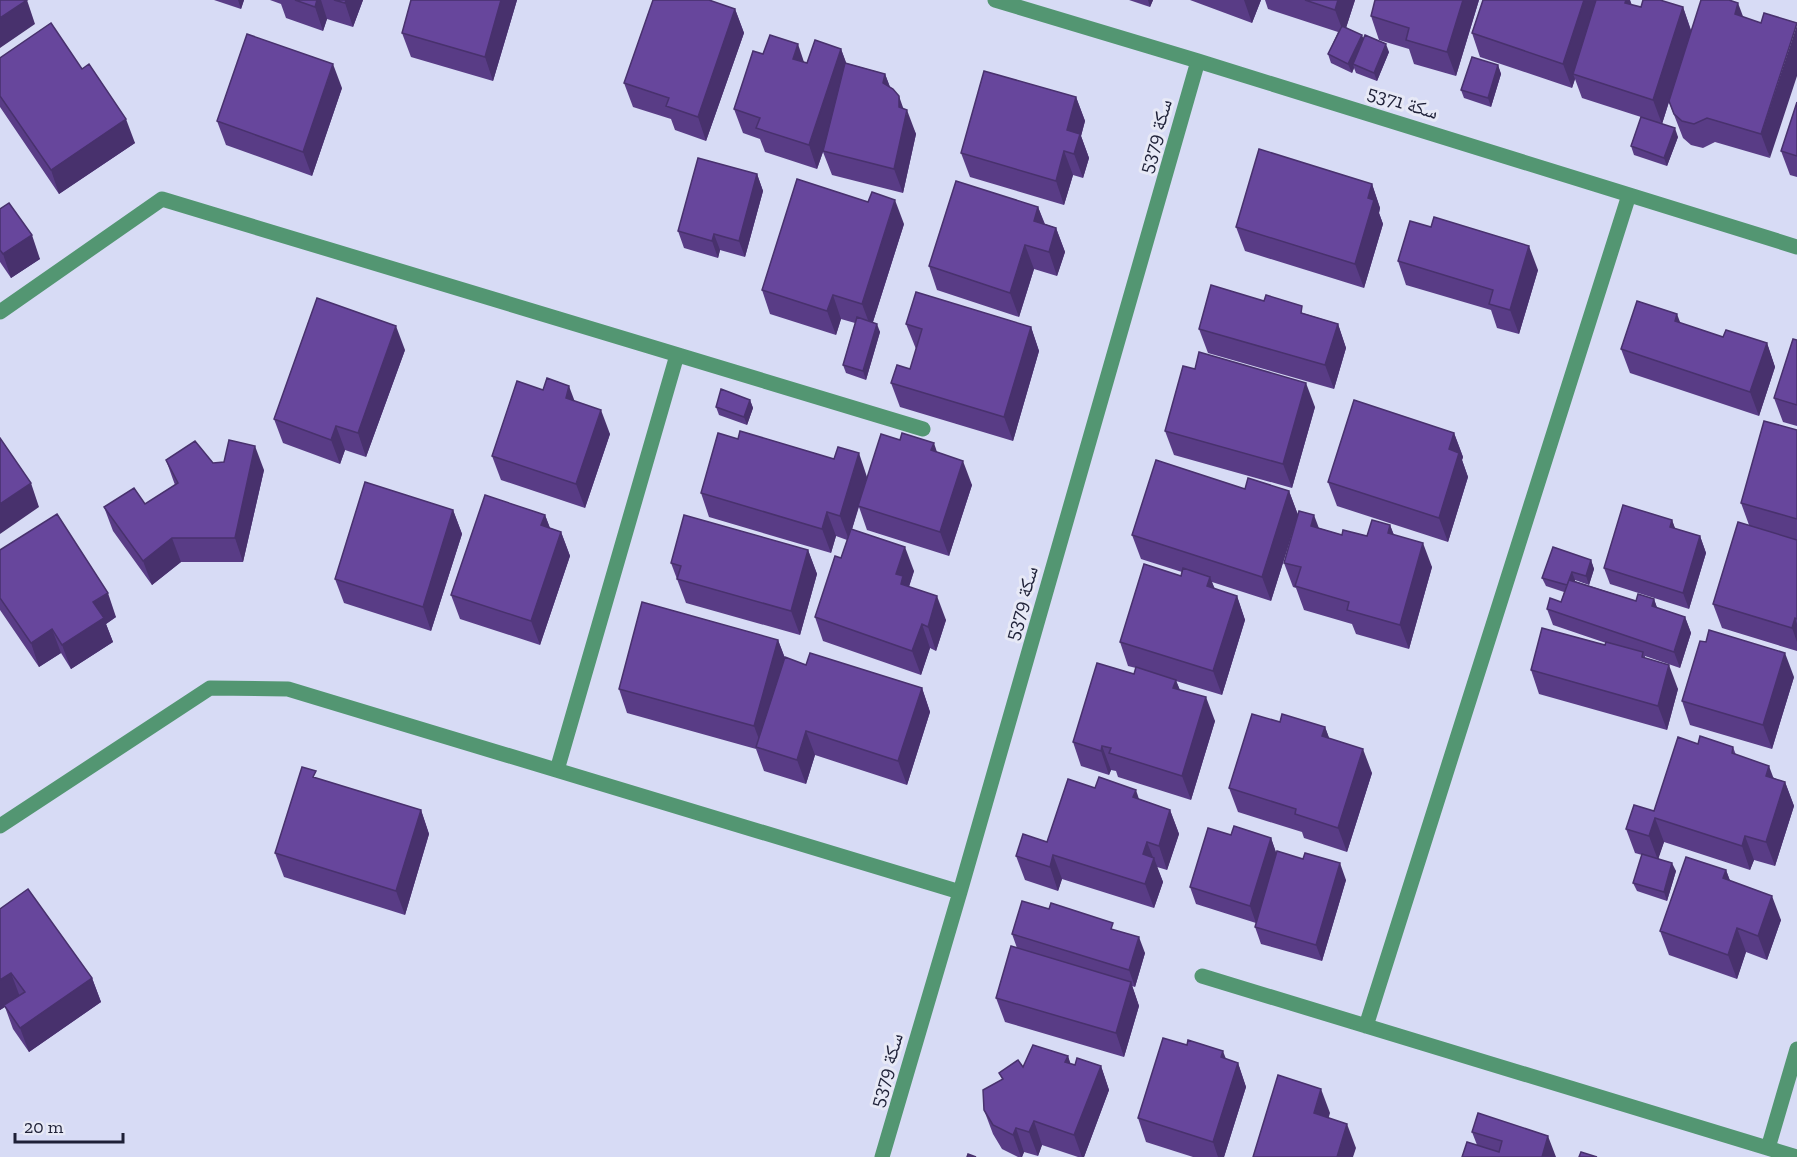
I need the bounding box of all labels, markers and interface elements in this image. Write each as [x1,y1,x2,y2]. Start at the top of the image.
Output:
street label: سكة 5371 [1365,80,1441,124]
street label: سكة 5379 [1133,96,1177,176]
street label: سكة 5379 [999,563,1043,643]
street label: سكة 5379 [864,1030,908,1110]
scale bar [15,1106,123,1144]
text: 20 m [24,1116,64,1138]

